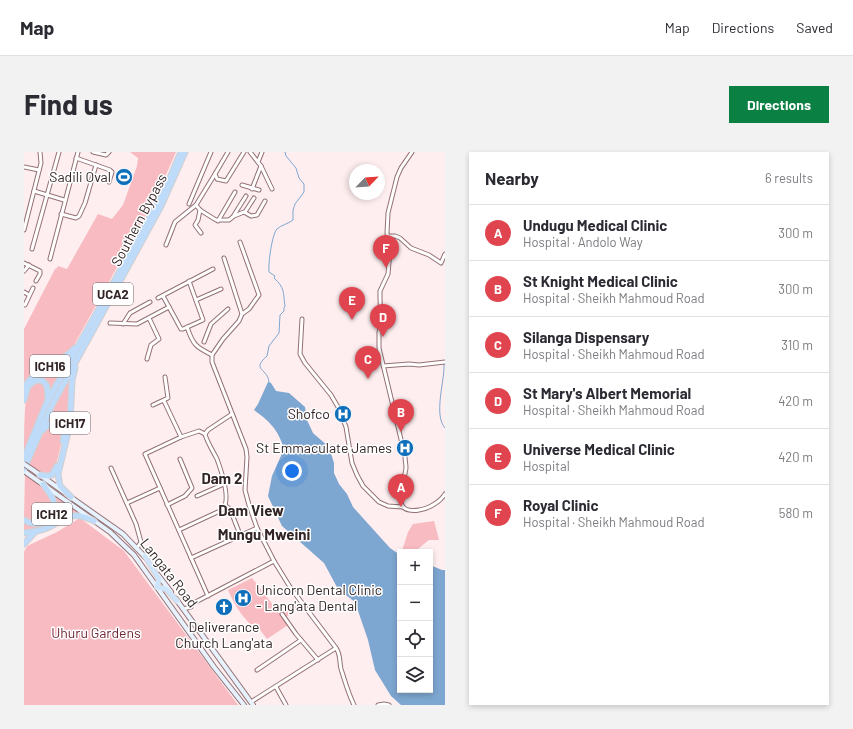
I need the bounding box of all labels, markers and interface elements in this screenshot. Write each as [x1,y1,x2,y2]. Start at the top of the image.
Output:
text: Map [20,16,54,39]
text: Map [665,19,690,36]
text: Directions [712,19,774,36]
text: Saved [796,19,833,36]
button: Directions [729,86,829,123]
text: Find us [24,87,113,121]
north arrow [349,164,385,200]
sports icon: Sadili Oval [114,167,134,187]
place label: Sadili Oval [49,168,111,185]
text: Nearby [485,168,539,188]
text: 6 results [765,170,813,186]
street label: Southern Bypass [107,171,170,269]
text: Undugu Medical Clinic [523,216,667,234]
text: A [494,225,502,241]
text: 300 m [778,225,813,241]
text: Hospital · Andolo Way [523,234,643,250]
pin: F [373,235,399,268]
text: St Knight Medical Clinic [523,272,678,290]
text: B [494,281,502,297]
text: 300 m [778,281,813,297]
road number: UCA2 [93,283,133,305]
pin: E [339,287,365,320]
text: Hospital · Sheikh Mahmoud Road [523,290,705,306]
pin: D [370,304,396,337]
text: Silanga Dispensary [523,328,649,346]
text: C [494,337,502,353]
text: 310 m [781,337,813,353]
pin: C [355,346,381,379]
text: Hospital · Sheikh Mahmoud Road [523,346,705,362]
road number: ICH16 [30,355,70,377]
text: St Mary's Albert Memorial [523,384,691,402]
text: D [494,393,502,409]
text: 420 m [778,393,813,409]
pin: B [388,399,414,432]
text: Hospital · Sheikh Mahmoud Road [523,402,705,418]
hospital icon: Shofco [333,404,353,424]
place label: Shofco [288,405,330,422]
road number: ICH17 [50,412,90,434]
hospital icon: St Emmaculate James [395,438,415,458]
place label: St Emmaculate James [256,439,392,456]
text: Universe Medical Clinic [523,440,675,458]
text: E [494,449,502,465]
text: 420 m [778,449,813,465]
text: Hospital [523,458,570,474]
your location [282,461,302,481]
district label: Dam 2 [201,469,243,487]
pin: A [388,474,414,507]
text: Royal Clinic [523,496,598,514]
district label: Dam View [218,501,284,519]
road number: ICH12 [32,503,72,525]
text: F [494,505,502,521]
text: 580 m [779,505,813,521]
text: Hospital · Sheikh Mahmoud Road [523,514,705,530]
district label: Mungu Mweini [218,525,310,543]
street label: Langata Road [137,535,202,611]
map controls [397,549,433,693]
button: + [397,549,433,585]
place label: Unicorn Dental Clinic - Lang'ata Dental [256,581,382,614]
button: − [397,585,433,621]
hospital icon: Unicorn Dental Clinic - Lang'ata Dental [233,588,253,608]
church icon: Deliverance Church Lang'ata [214,597,234,617]
place label: Deliverance Church Lang'ata [175,618,273,651]
button: locate [397,621,433,657]
park label: Uhuru Gardens [51,624,141,641]
button: layers [397,657,433,693]

